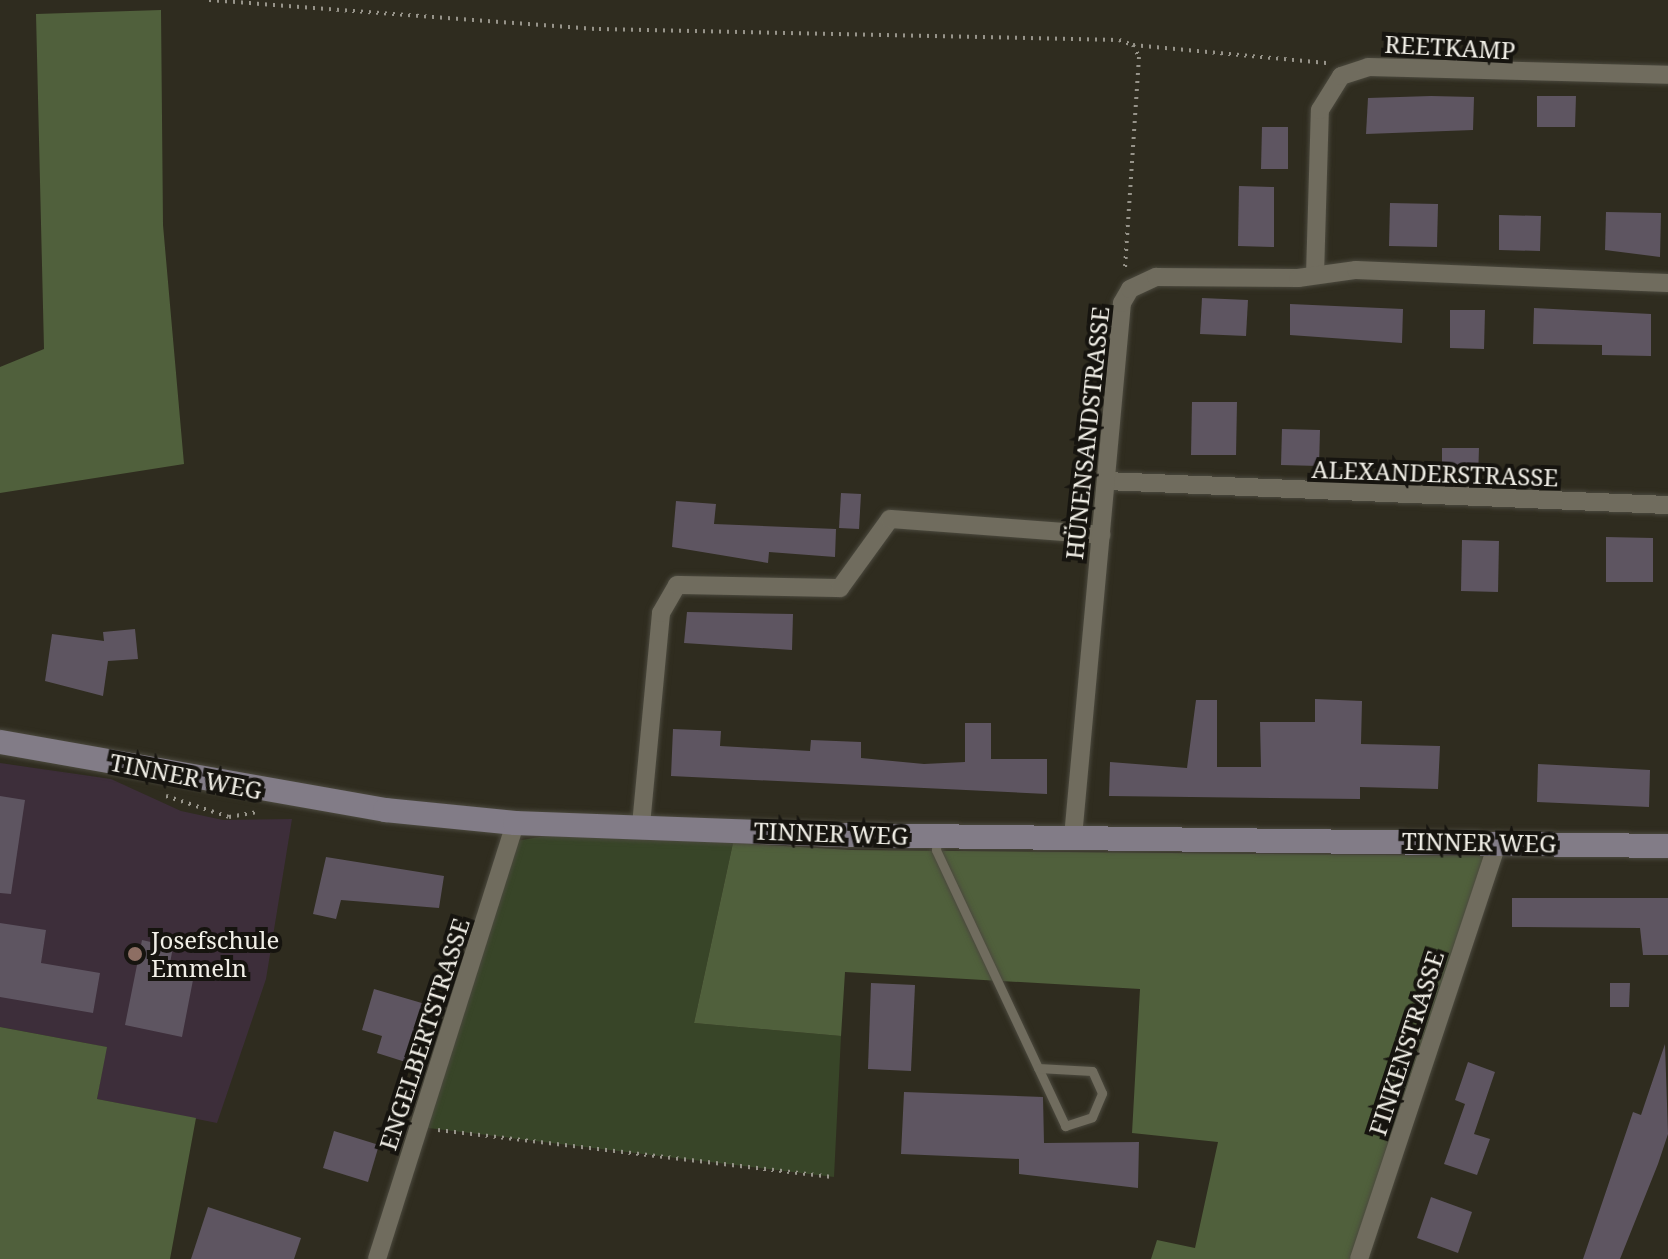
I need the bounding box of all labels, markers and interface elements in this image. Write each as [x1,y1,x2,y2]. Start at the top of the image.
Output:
street label: REETKAMP [1384,29,1516,65]
street label: HÜNENSANDSTRASSE [1059,305,1115,561]
street label: ALEXANDERSTRASSE [1311,454,1559,492]
street label: TINNER WEG [108,747,264,805]
street label: TINNER WEG [753,816,909,850]
street label: TINNER WEG [1402,826,1556,858]
street label: ENGELBERTSTRASSE [373,914,475,1154]
place label: Josefschule Emmeln [151,926,279,982]
marker: Josefschule Emmeln [126,945,144,963]
street label: FINKENSTRASSE [1363,947,1449,1139]

